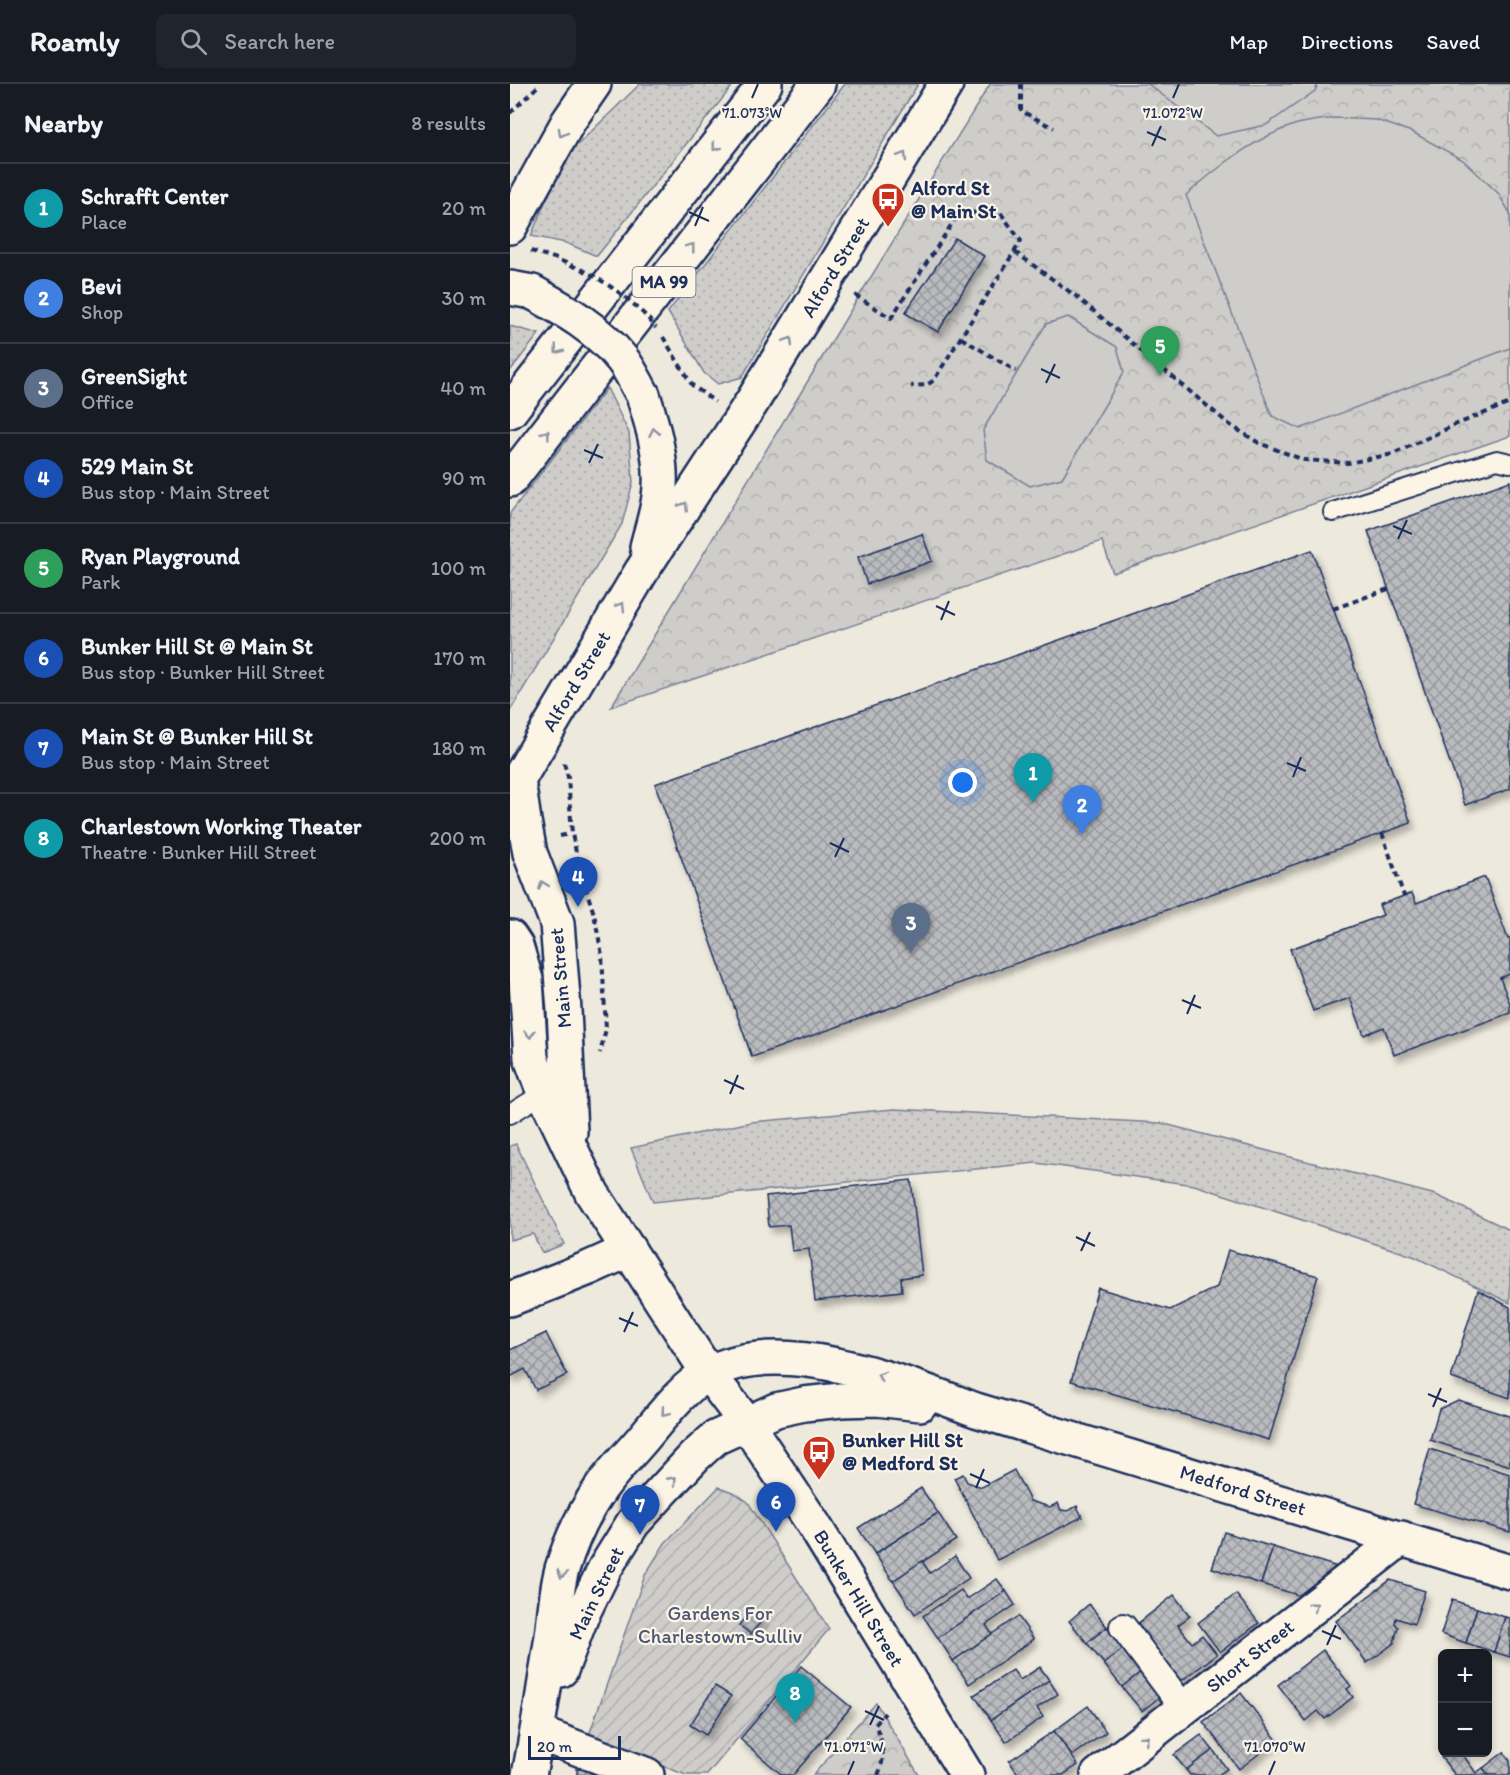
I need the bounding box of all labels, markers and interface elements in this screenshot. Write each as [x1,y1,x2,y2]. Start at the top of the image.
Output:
search box [156,14,576,68]
text: Roamly [30,24,120,58]
icon: search [177,25,210,58]
text: Search here [225,28,335,55]
text: Map [1230,29,1268,54]
text: Directions [1301,29,1393,54]
text: Saved [1426,29,1480,54]
text: 71.073°W [722,104,782,122]
text: 71.072°W [1143,104,1203,122]
text: Nearby [24,107,103,139]
text: 8 results [411,111,486,135]
one-way arrow [558,127,569,137]
one-way arrow [713,140,724,151]
one-way arrow [895,152,907,162]
place label: Alford St @ Main St [910,176,997,223]
bus stop icon: Alford St @ Main St [870,181,906,228]
text: Schrafft Center [81,183,228,210]
text: 1 [39,196,48,220]
text: 20 m [442,196,486,220]
text: Place [81,210,127,234]
street label: Alford Street [796,212,874,322]
one-way arrow [684,243,695,254]
road number: MA 99 [632,267,696,297]
text: Bevi [81,273,122,300]
text: 2 [38,286,49,310]
text: 30 m [441,286,486,310]
text: Shop [81,300,123,324]
pin: 5 [1140,326,1180,376]
one-way arrow [782,337,794,347]
one-way arrow [554,343,565,354]
text: GreenSight [81,363,187,390]
text: 3 [38,376,49,400]
text: 40 m [440,376,486,400]
text: Office [81,390,134,414]
one-way arrow [648,428,661,438]
one-way arrow [538,430,549,441]
text: 529 Main St [81,453,193,480]
text: 4 [37,466,50,490]
text: 90 m [442,466,486,490]
text: Bus stop · Main Street [81,480,270,504]
one-way arrow [677,501,688,512]
text: Ryan Playground [81,543,240,570]
text: 5 [38,556,49,580]
text: 100 m [431,556,486,580]
text: Park [81,570,120,594]
one-way arrow [613,602,625,612]
street label: Alford Street [537,626,615,736]
text: Bunker Hill St @ Main St [81,633,313,660]
text: 6 [38,646,49,670]
text: 170 m [433,646,486,670]
text: Bus stop · Bunker Hill Street [81,660,325,684]
text: Main St @ Bunker Hill St [81,723,313,750]
text: 7 [39,736,48,760]
text: 180 m [432,736,486,760]
text: Bus stop · Main Street [81,750,270,774]
pin: 1 [1014,754,1052,803]
your location [948,768,977,797]
pin: 2 [1062,786,1102,835]
text: Charlestown Working Theater [81,813,361,840]
text: 8 [38,826,49,850]
text: 200 m [430,826,486,850]
text: Theatre · Bunker Hill Street [81,840,317,864]
pin: 4 [558,858,598,907]
one-way arrow [537,880,550,891]
pin: 3 [892,904,930,953]
street label: Main Street [544,927,576,1029]
one-way arrow [523,1029,536,1038]
one-way arrow [876,1371,887,1383]
one-way arrow [661,1405,672,1416]
place label: Bunker Hill St @ Medford St [842,1428,963,1475]
bus stop icon: Bunker Hill St @ Medford St [801,1434,837,1481]
street label: Medford Street [1177,1459,1309,1521]
one-way arrow [666,1476,677,1487]
pin: 6 [756,1482,796,1532]
pin: 7 [620,1486,660,1535]
street label: Bunker Hill Street [809,1525,910,1671]
street label: Main Street [563,1543,629,1643]
one-way arrow [556,1569,569,1579]
park label: Gardens For Charlestown-Sulliv [638,1601,802,1648]
one-way arrow [1308,1602,1319,1613]
street label: Short Street [1201,1614,1299,1698]
map controls [1438,1649,1492,1757]
button: + [1438,1649,1492,1703]
pin: 8 [776,1674,814,1723]
button: − [1438,1703,1492,1757]
scale bar [528,1733,621,1760]
one-way arrow [1138,1735,1149,1746]
text: 20 m [537,1737,572,1756]
text: 71.071°W [825,1738,884,1756]
text: 71.070°W [1244,1738,1306,1756]

